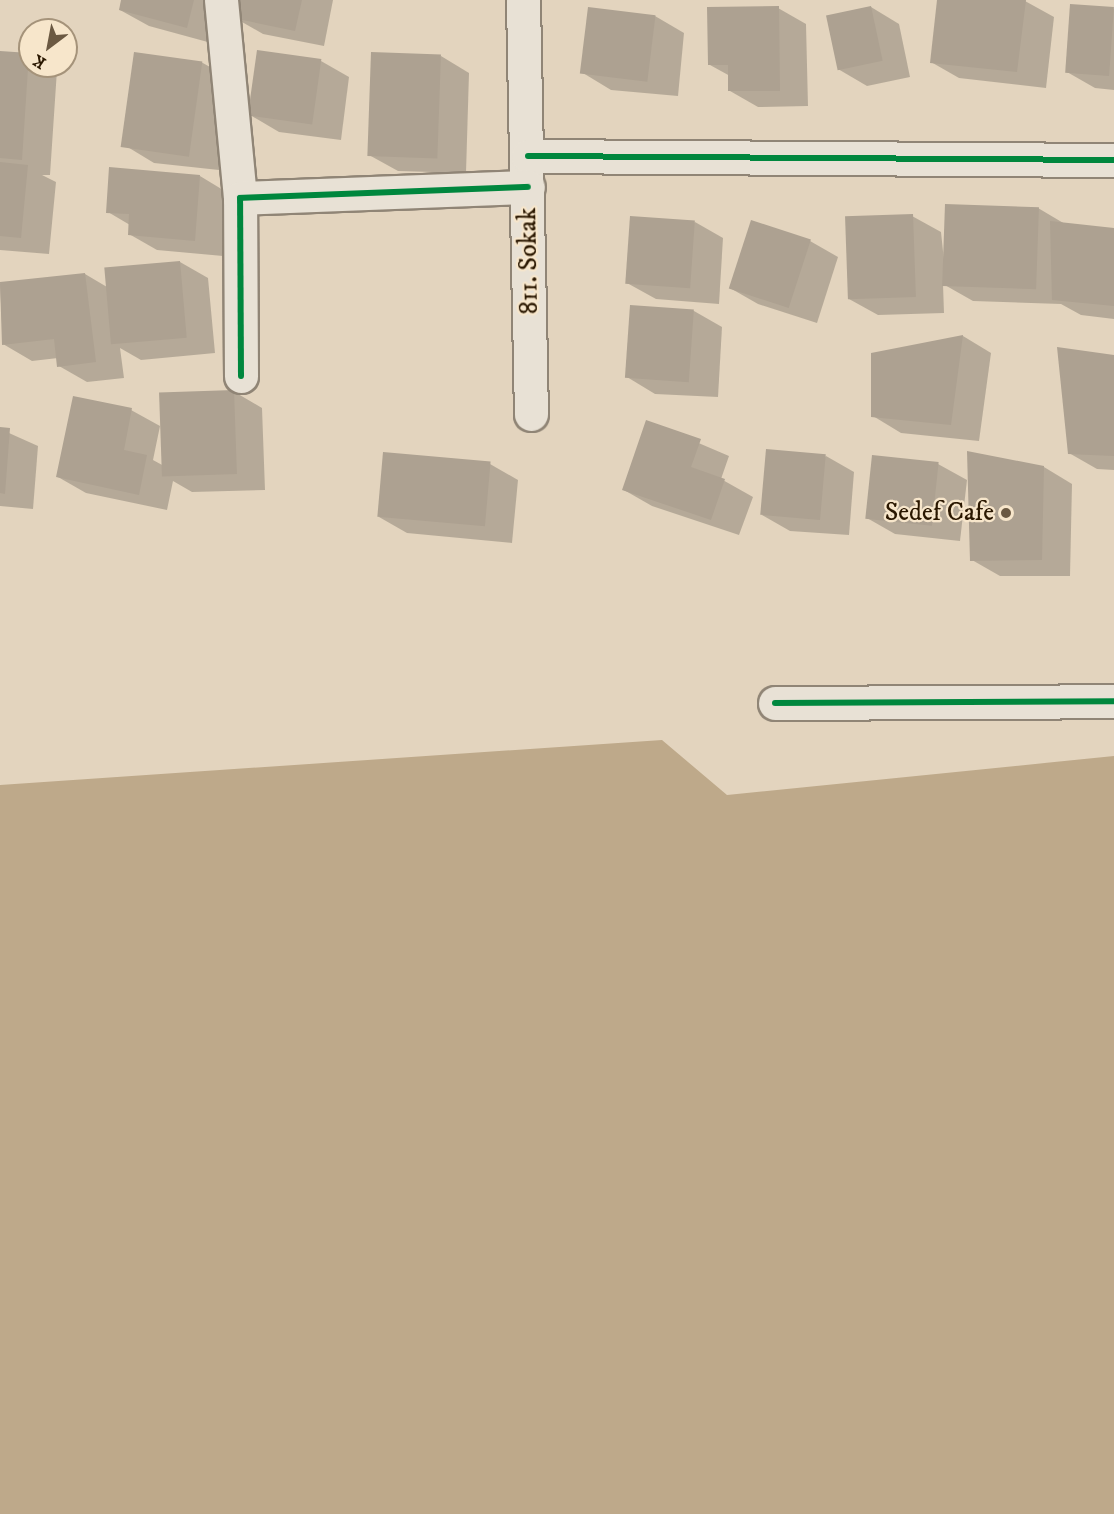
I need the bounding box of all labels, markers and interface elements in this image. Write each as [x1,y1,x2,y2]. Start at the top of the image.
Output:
north arrow [18,18,78,78]
text: K [29,50,50,73]
street label: 811. Sokak [512,207,546,315]
place label: Sedef Cafe [885,497,994,529]
marker: Sedef Cafe [999,506,1013,520]

